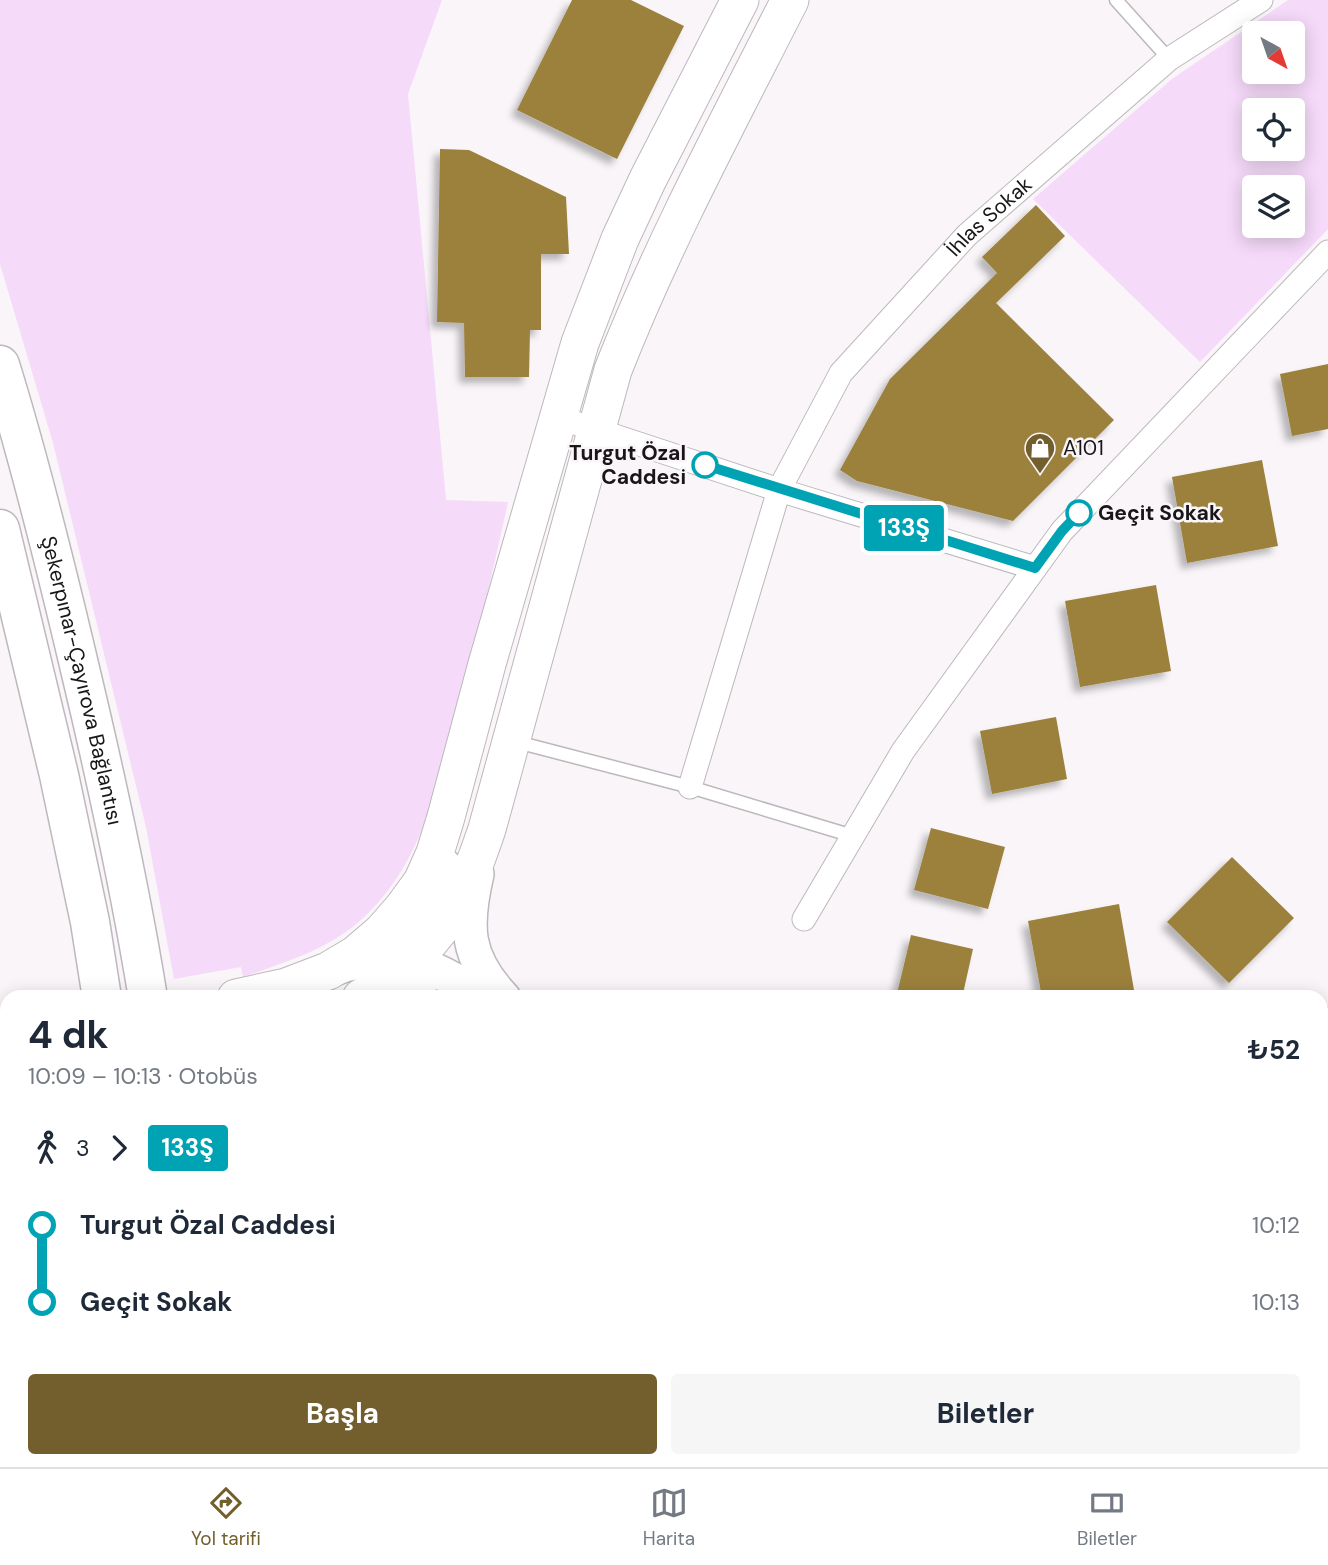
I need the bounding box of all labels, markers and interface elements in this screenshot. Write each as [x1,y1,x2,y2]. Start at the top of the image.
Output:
north arrow [1242,21,1306,84]
map controls [1242,21,1305,238]
button: locate [1242,98,1305,161]
street label: İhlas Sokak [940,170,1038,263]
button: layers [1242,175,1305,238]
shop icon: A101 [1023,431,1057,475]
place label: A101 [1063,434,1104,462]
place label: Turgut Özal Caddesi [569,439,686,491]
marker: Turgut Özal Caddesi [692,452,718,478]
place label: Geçit Sokak [1098,499,1221,527]
marker: Geçit Sokak [1066,500,1092,526]
line badge: 133Ş [855,505,953,551]
text: 133Ş [878,512,930,543]
street label: Şekerpınar-Çayırova Bağlantısı [34,533,129,827]
text: 4 dk [28,1010,108,1060]
text: ₺52 [1248,1033,1300,1067]
text: 10:09 – 10:13 · Otobüs [28,1061,258,1091]
icon: walk [28,1129,66,1167]
icon: forward [100,1129,138,1167]
text: 133Ş [162,1132,214,1163]
text: 3 [76,1133,90,1163]
text: Turgut Özal Caddesi [80,1208,336,1242]
text: 10:12 [1252,1210,1300,1240]
text: Geçit Sokak [80,1285,232,1319]
text: 10:13 [1252,1287,1300,1317]
button: Başla [28,1374,657,1454]
button: Biletler [671,1374,1300,1454]
tab: Yol tarifi [191,1484,261,1551]
tab: Harita [643,1484,695,1551]
tab: Biletler [1077,1484,1137,1551]

